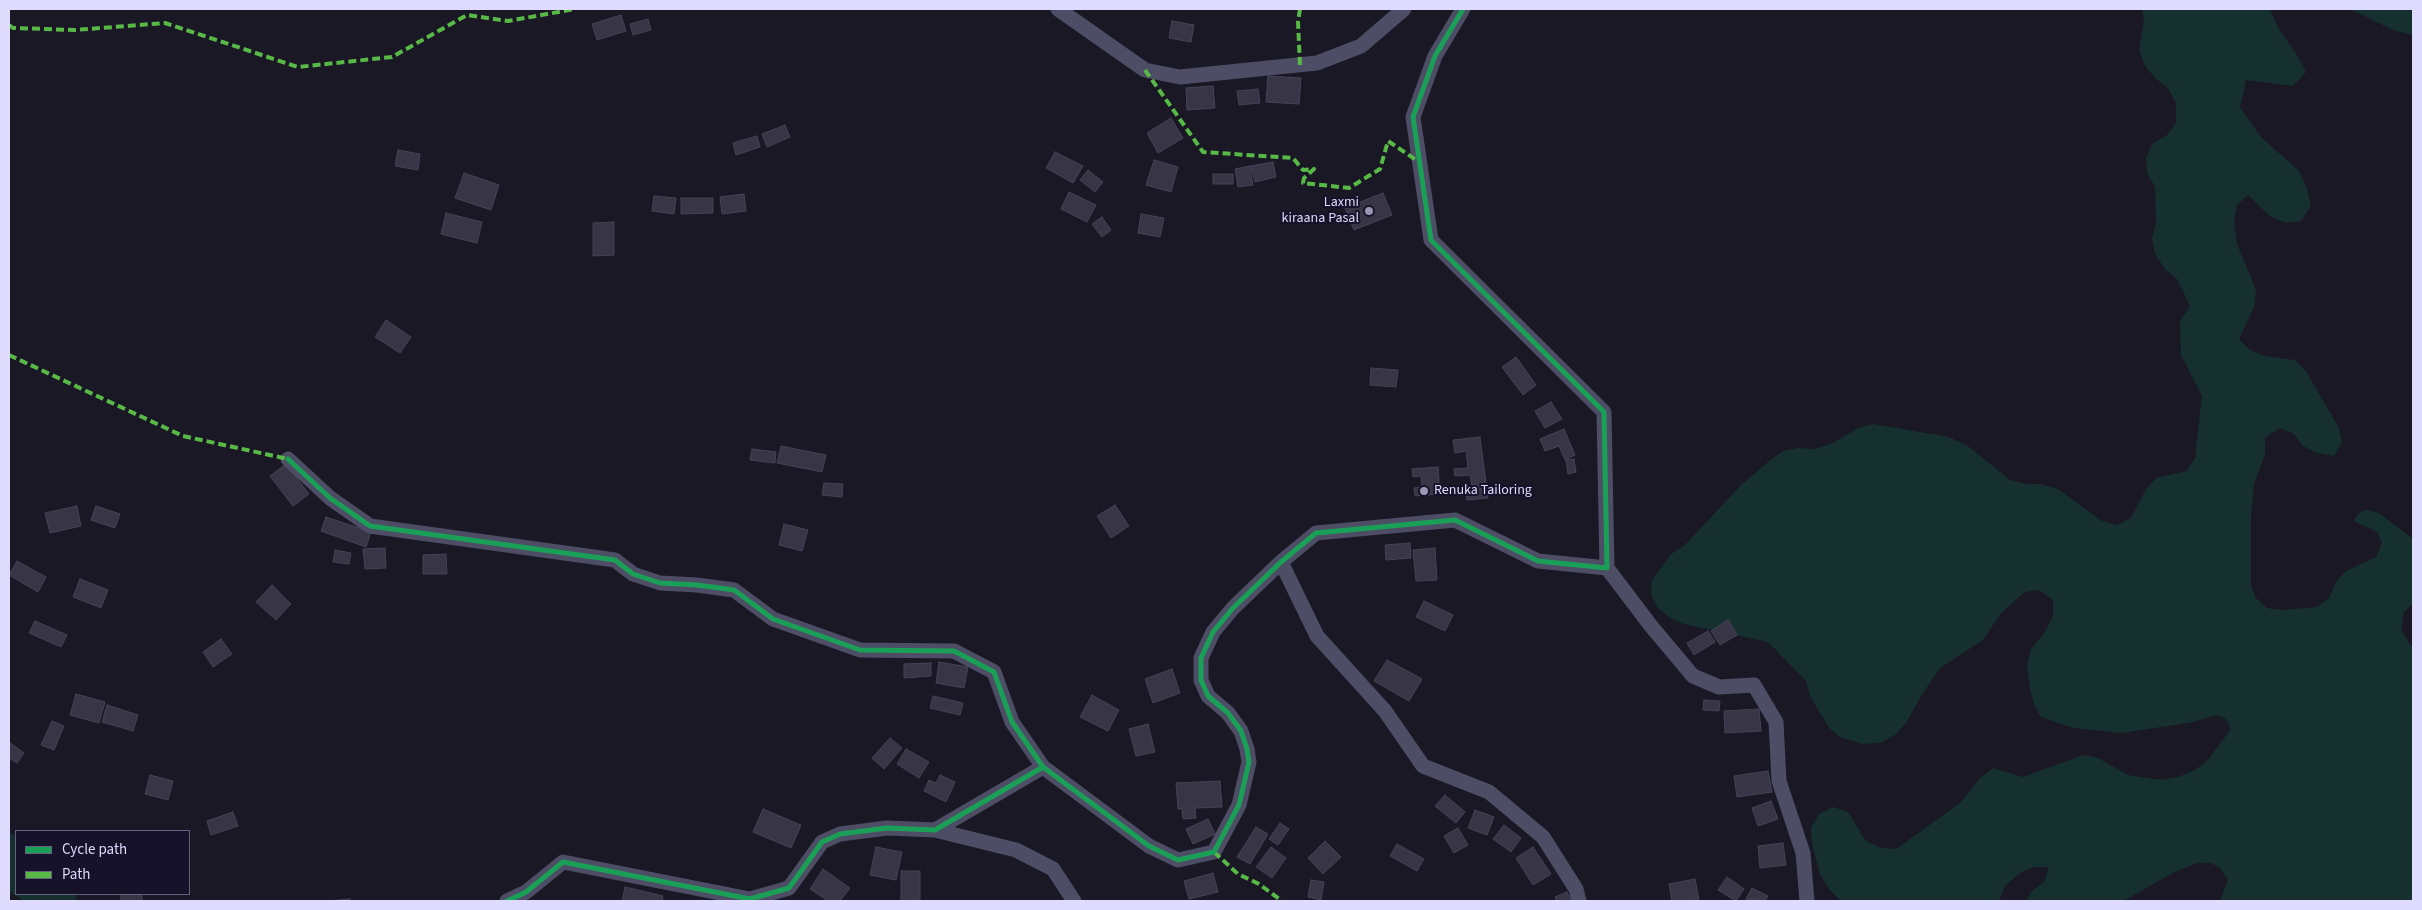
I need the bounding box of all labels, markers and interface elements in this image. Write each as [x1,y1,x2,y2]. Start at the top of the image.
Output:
place label: Laxmi kiraana Pasal [1282,195,1359,228]
marker: Laxmi kiraana Pasal [1363,205,1375,217]
place label: Renuka Tailoring [1434,483,1532,499]
marker: Renuka Tailoring [1418,485,1430,497]
legend [15,830,190,895]
text: Cycle path [62,839,127,860]
text: Path [62,864,90,885]

